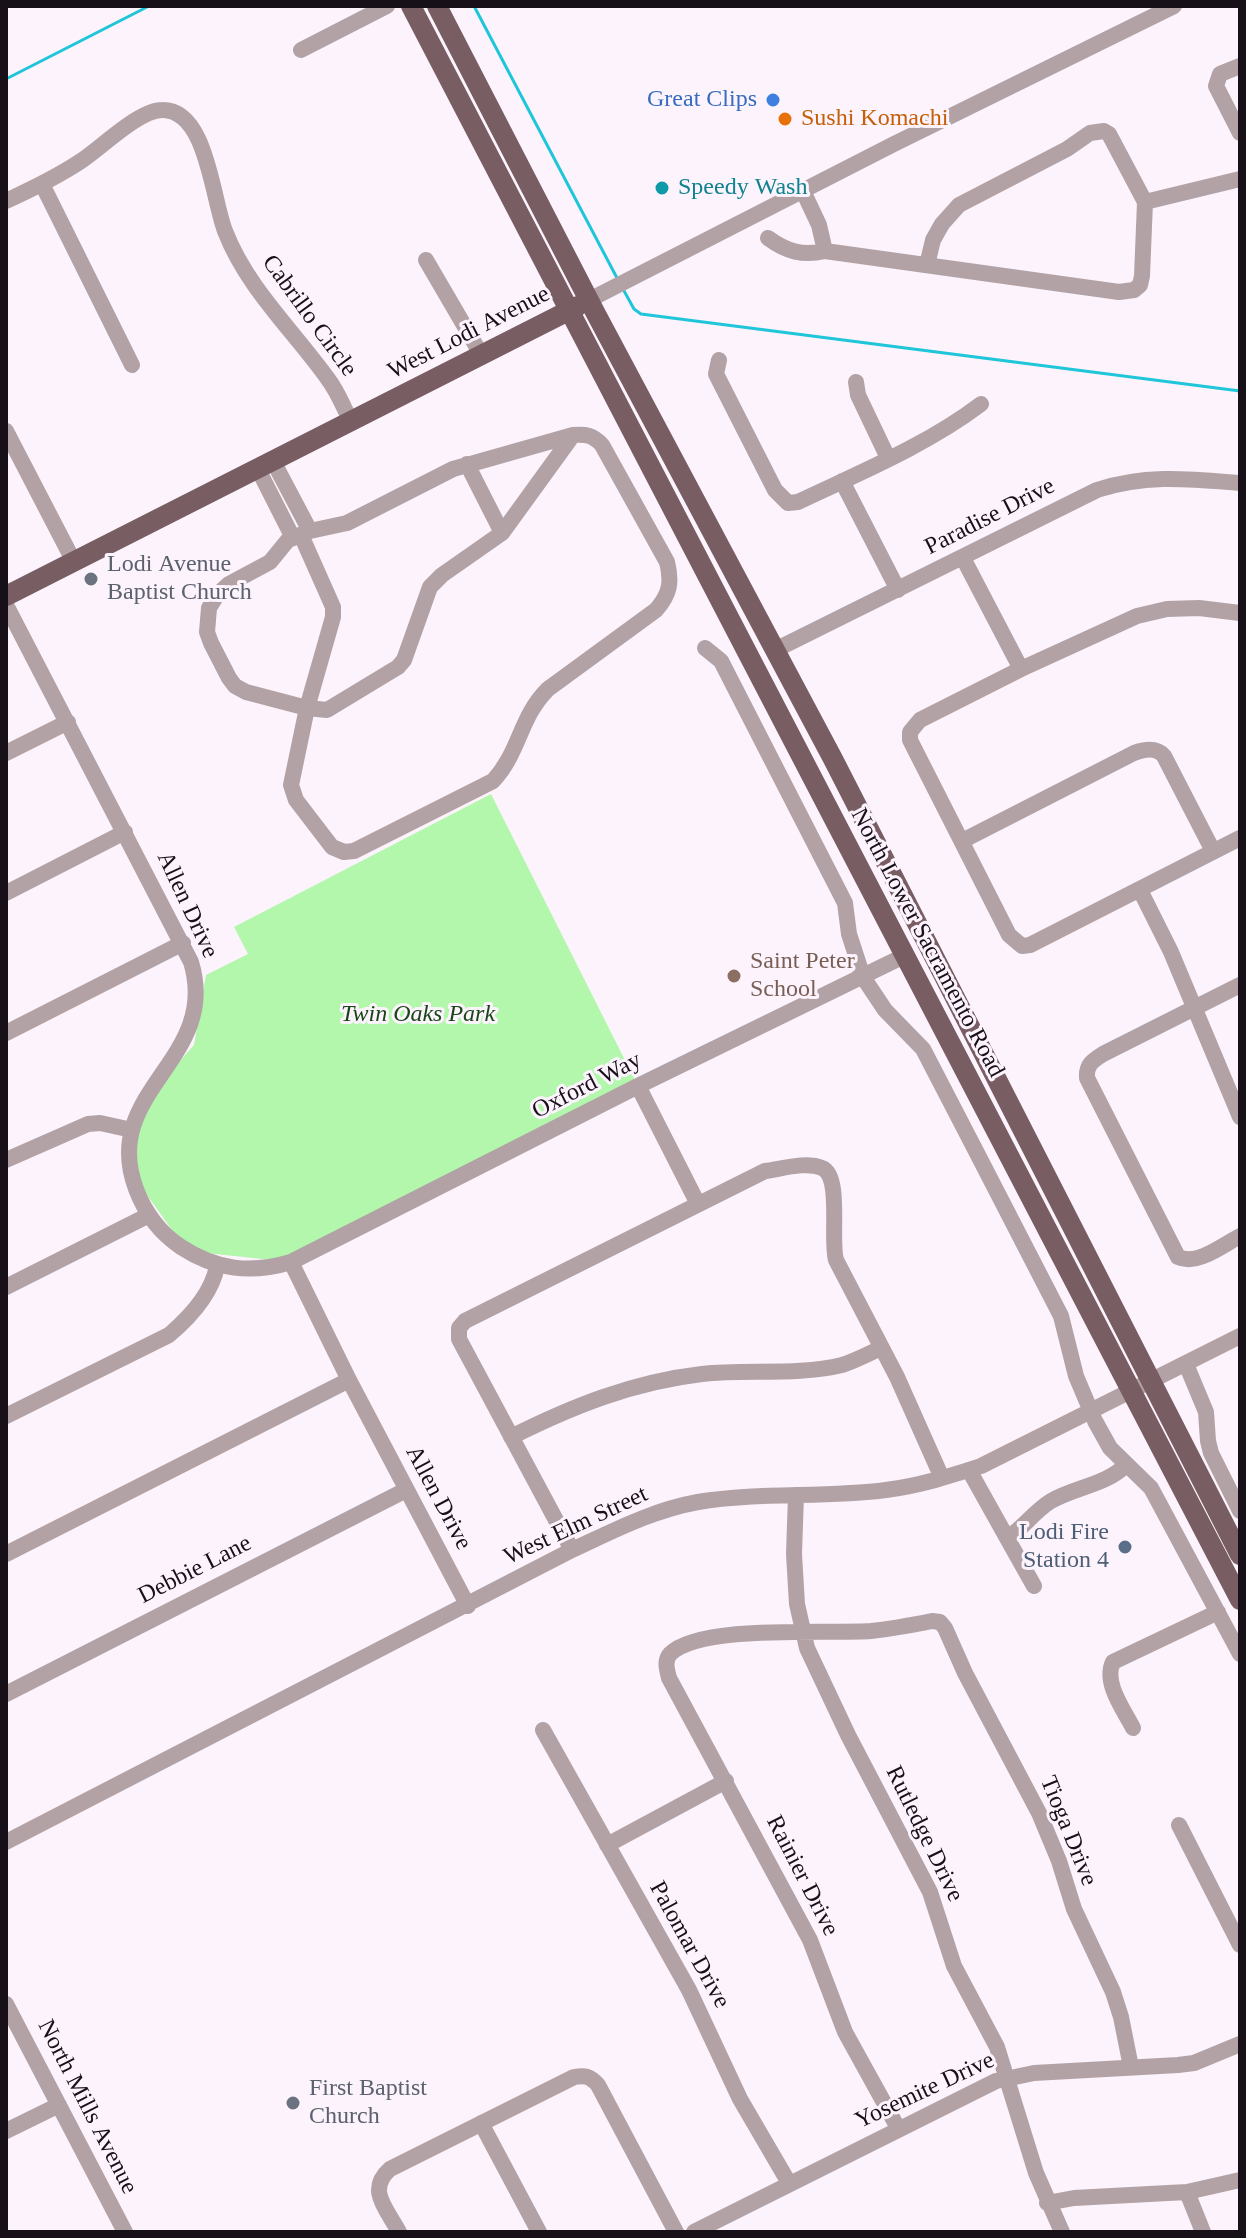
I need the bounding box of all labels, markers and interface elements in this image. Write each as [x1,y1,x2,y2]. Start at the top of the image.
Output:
place label: Great Clips [647,86,757,114]
marker: Great Clips [764,91,782,109]
place label: Sushi Komachi [801,105,948,133]
marker: Sushi Komachi [776,110,794,128]
place label: Speedy Wash [678,174,807,202]
marker: Speedy Wash [653,179,671,197]
street label: Cabrillo Circle [255,250,363,382]
street label: West Lodi Avenue [383,280,555,386]
street label: Paradise Drive [920,472,1060,562]
place label: Lodi Avenue Baptist Church [107,551,252,607]
marker: Lodi Avenue Baptist Church [82,570,100,588]
street label: North Lower Sacramento Road [844,804,1010,1082]
street label: Allen Drive [150,847,224,963]
place label: Saint Peter School [750,948,855,1004]
marker: Saint Peter School [725,967,743,985]
park label: Twin Oaks Park [341,1001,495,1029]
street label: Oxford Way [528,1046,646,1126]
street label: Allen Drive [399,1441,477,1555]
street label: West Elm Street [500,1480,652,1572]
place label: Lodi Fire Station 4 [1019,1519,1109,1575]
street label: Debbie Lane [134,1529,256,1611]
marker: Lodi Fire Station 4 [1116,1538,1134,1556]
street label: Rutledge Drive [879,1761,969,1907]
street label: Tioga Drive [1033,1772,1103,1890]
street label: Rainier Drive [759,1811,845,1941]
street label: Palomar Drive [642,1877,736,2013]
street label: North Mills Avenue [31,2015,143,2199]
street label: Yosemite Drive [851,2046,999,2136]
place label: First Baptist Church [309,2075,427,2131]
marker: First Baptist Church [284,2094,302,2112]

